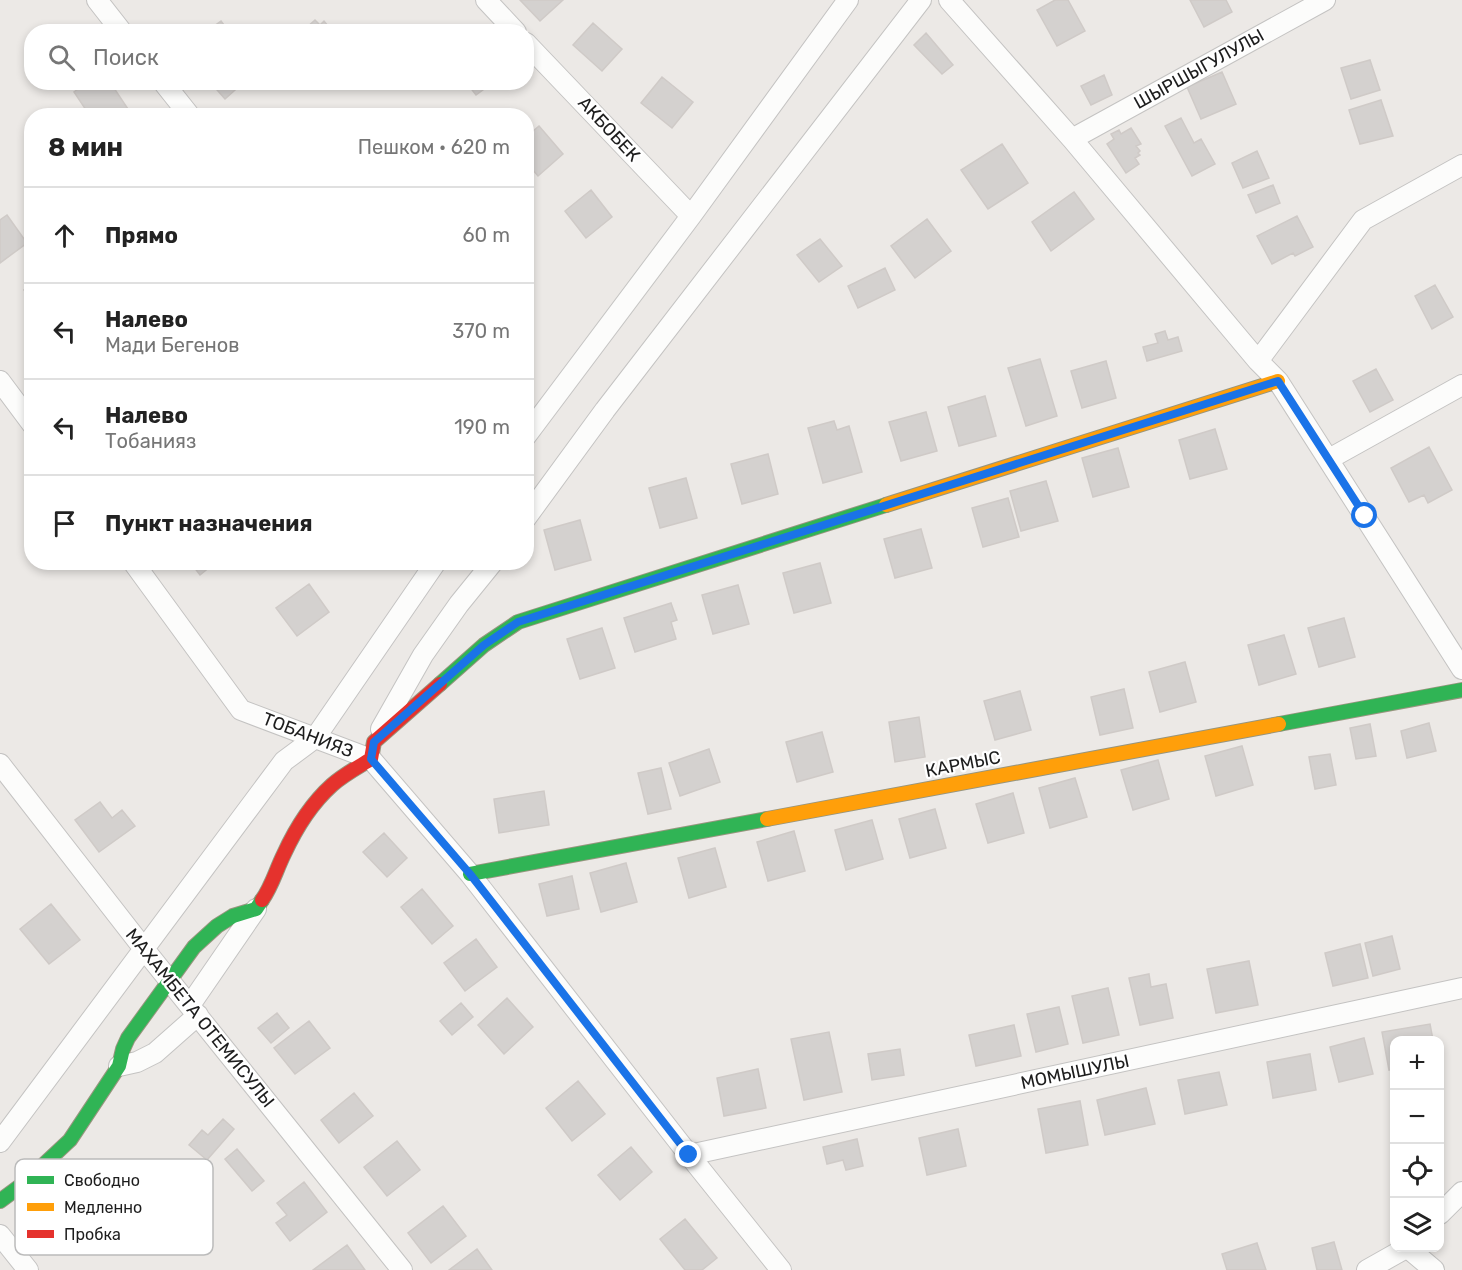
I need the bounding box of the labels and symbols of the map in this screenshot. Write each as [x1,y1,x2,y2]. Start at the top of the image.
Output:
street label: ШЫРШЫГУЛУЛЫ [1130,24,1268,114]
street label: АКБОБЕК [573,92,645,166]
route start [1351,502,1377,528]
street label: ТОБАНИЯЗ [259,708,357,762]
street label: КАРМЫС [923,746,1003,782]
street label: МАХАМБЕТА ОТЕМИСУЛЫ [121,924,279,1112]
street label: МОМЫШУЛЫ [1019,1050,1131,1094]
route end [675,1141,701,1167]
legend [15,1159,213,1255]
text: Свободно [64,1171,140,1190]
text: Медленно [64,1198,142,1217]
text: Пробка [64,1225,121,1244]

